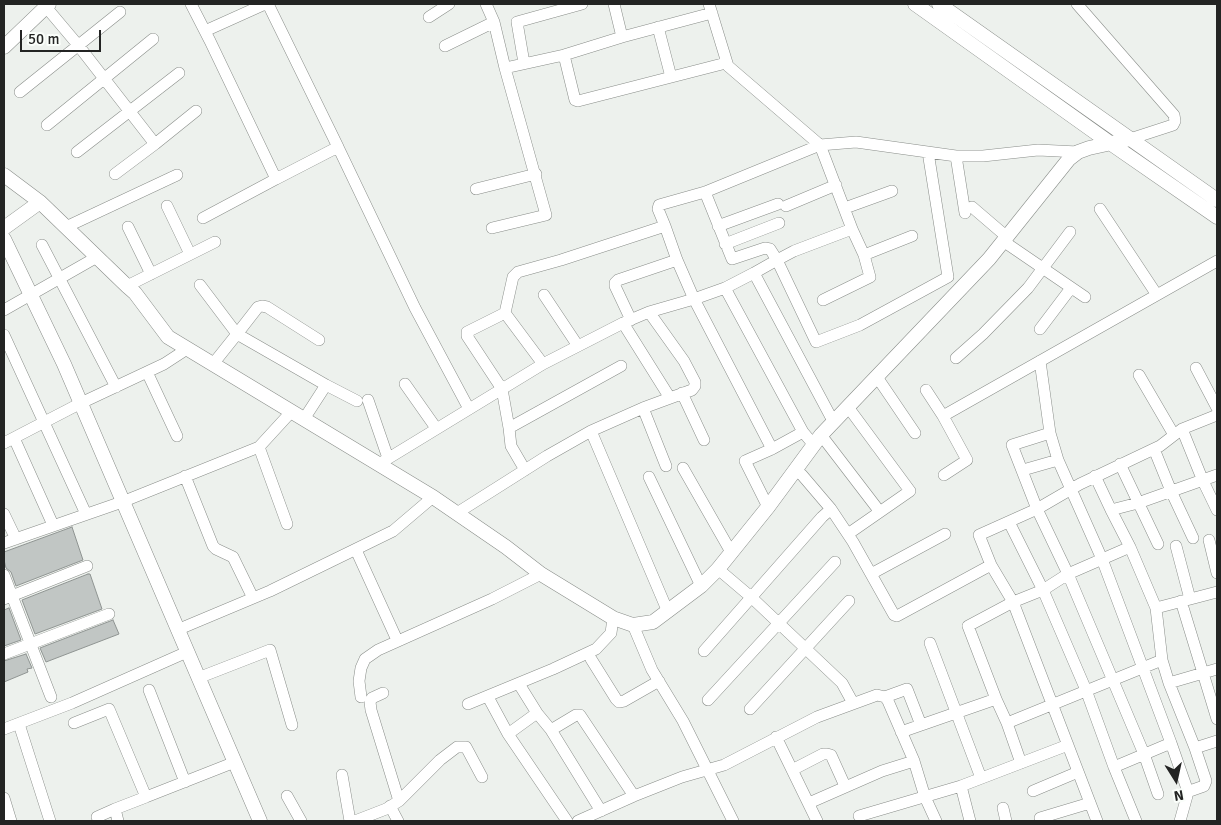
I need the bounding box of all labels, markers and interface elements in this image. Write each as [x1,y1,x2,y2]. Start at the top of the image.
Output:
scale bar [22,20,104,52]
text: 50 m [28,30,59,48]
north arrow [1151,755,1201,805]
text: N [1172,786,1185,804]

